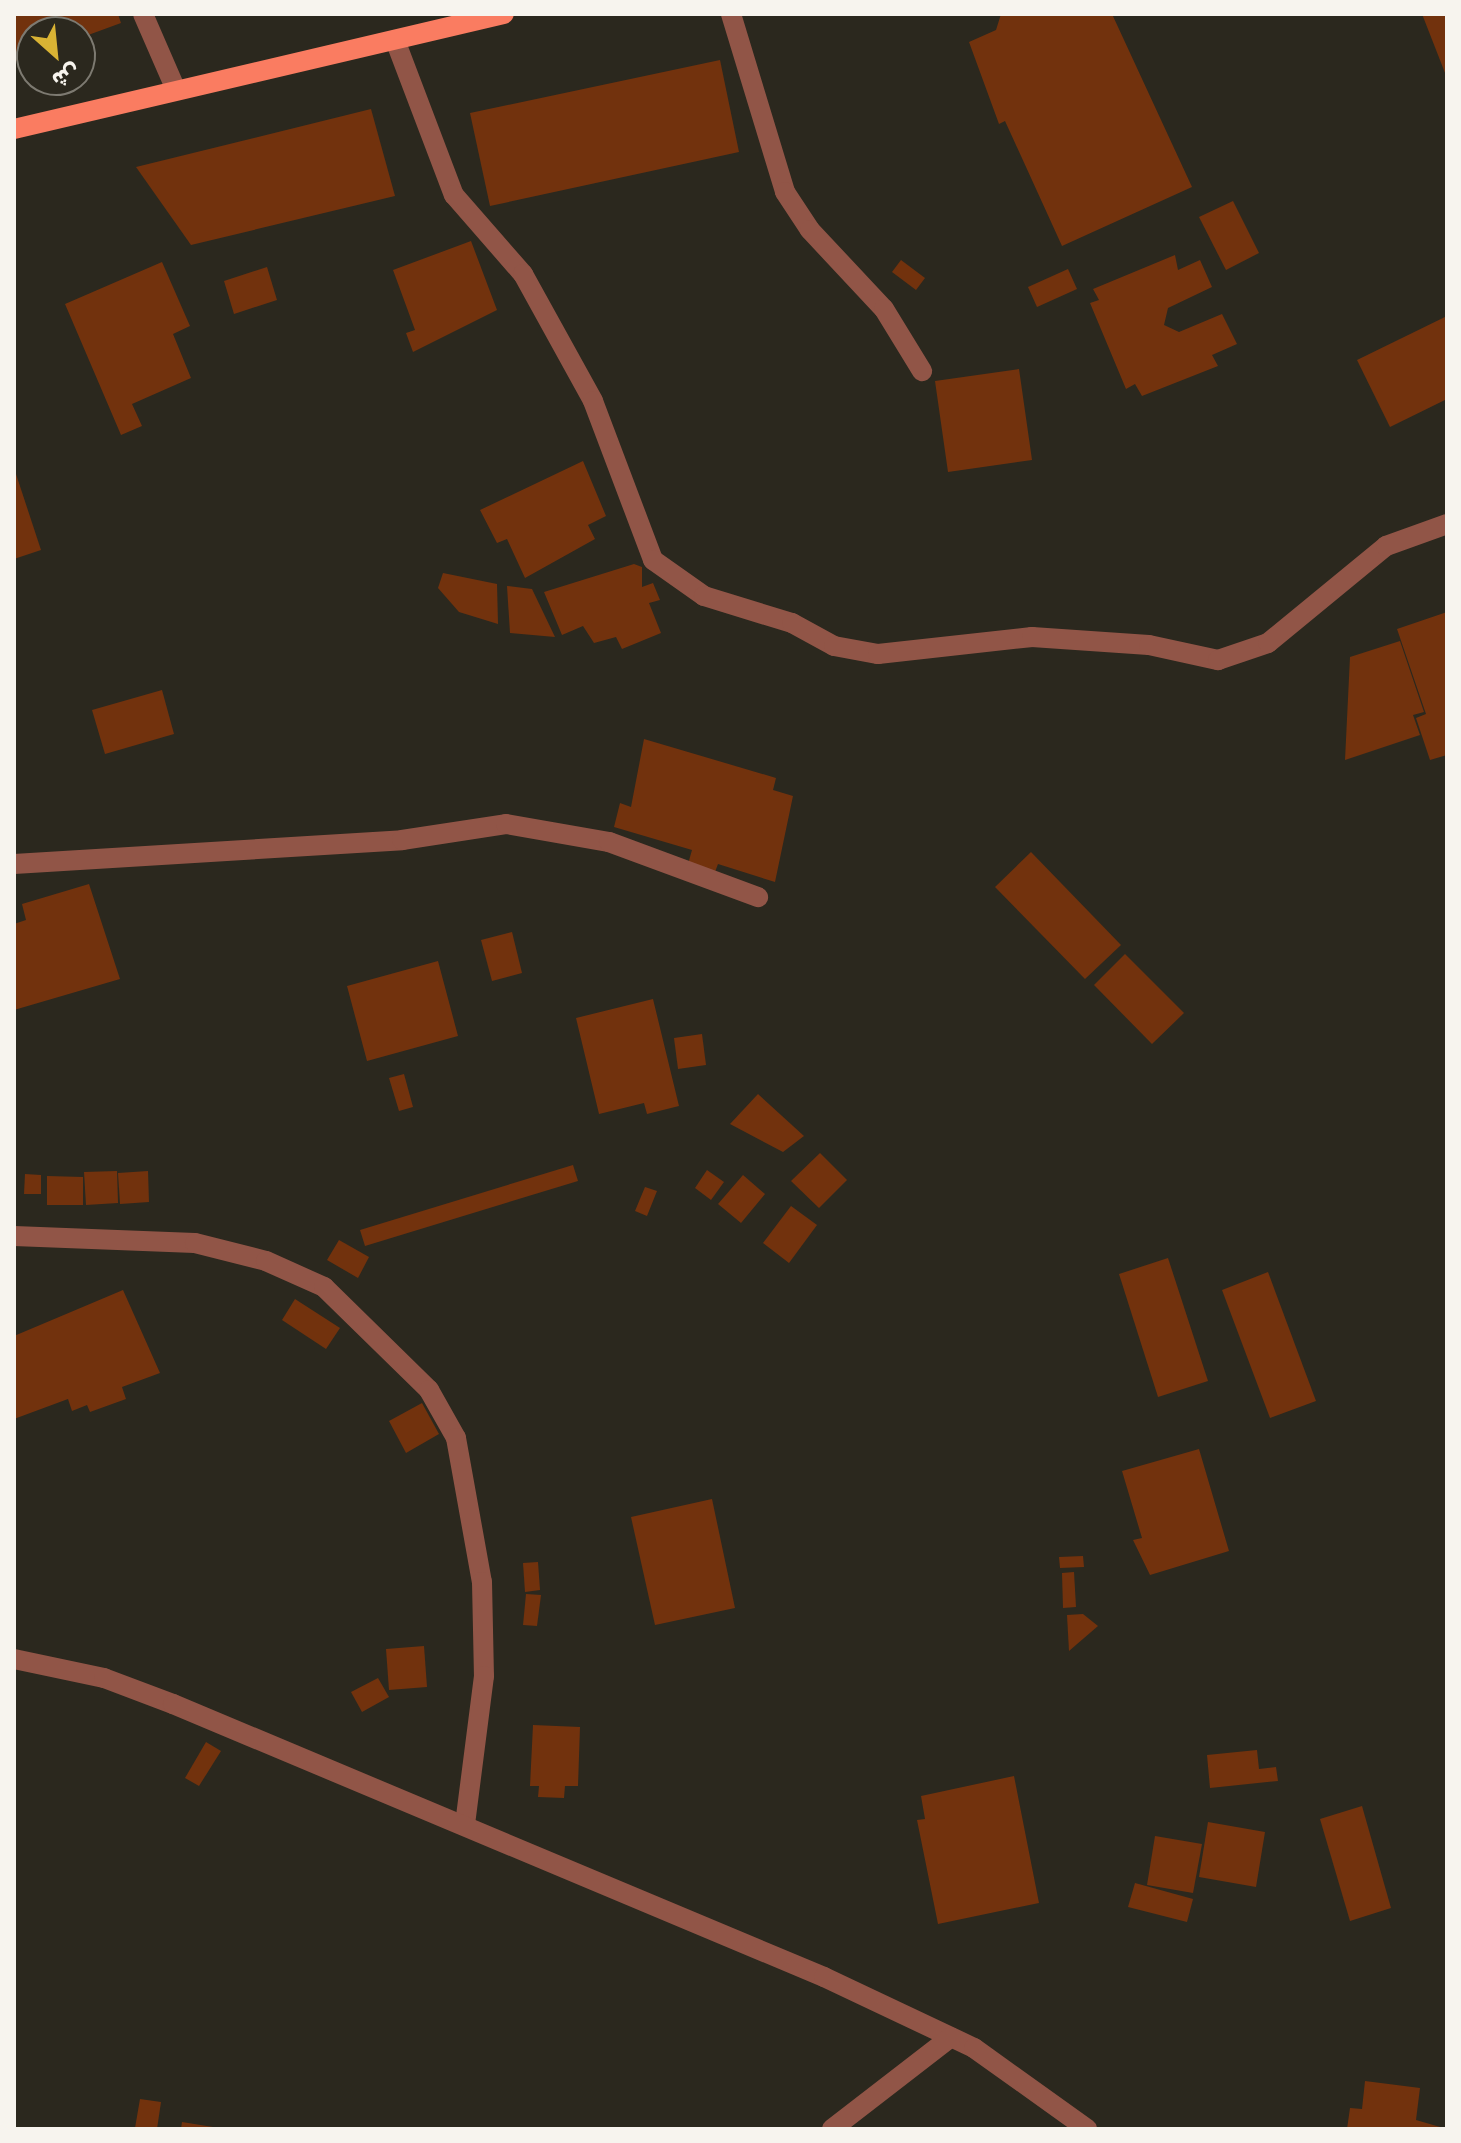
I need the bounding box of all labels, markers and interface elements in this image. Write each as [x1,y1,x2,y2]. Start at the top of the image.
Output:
north arrow [16,16,96,96]
text: ش [48,58,85,94]

